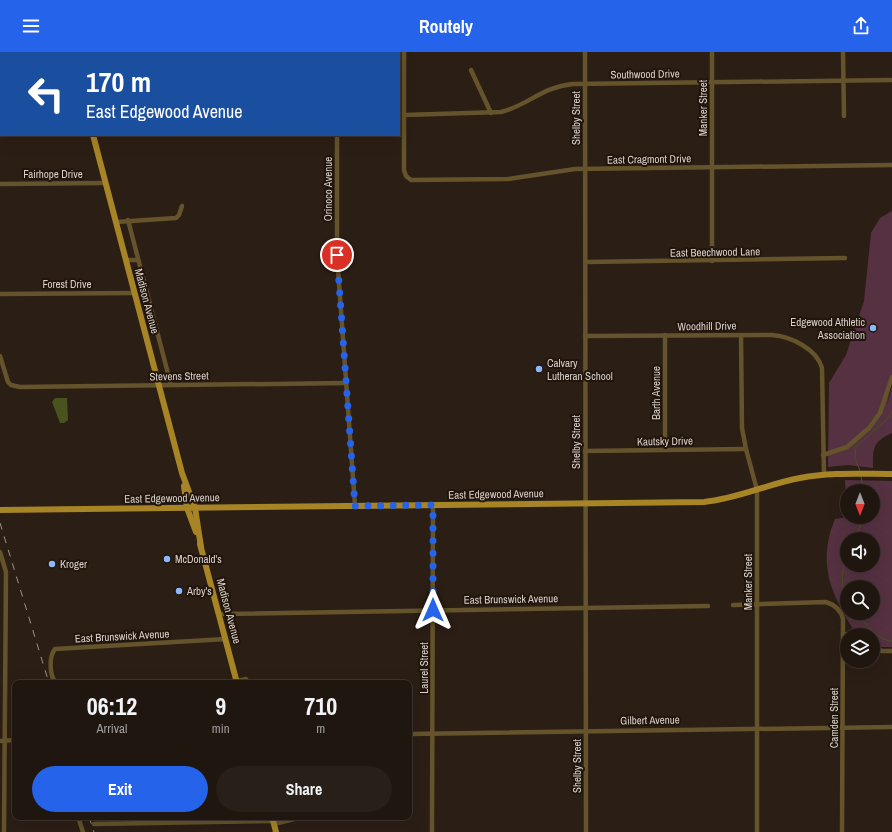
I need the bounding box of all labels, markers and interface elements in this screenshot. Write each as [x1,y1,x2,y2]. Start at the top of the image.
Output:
text: Routely [419,14,473,39]
icon: menu [20,15,42,37]
icon: share [850,15,872,37]
text: 170 m [86,63,151,101]
street label: Southwood Drive [610,66,680,82]
icon: left [20,68,72,120]
street label: Manker Street [696,79,710,136]
street label: Shelby Street [569,90,583,145]
text: East Edgewood Avenue [86,99,243,124]
street label: East Cragmont Drive [607,151,691,167]
street label: Orinoco Avenue [321,157,335,221]
street label: Fairhope Drive [23,167,83,181]
pin [320,238,354,272]
icon: arrive [326,244,348,266]
street label: East Beechwood Lane [670,244,760,260]
street label: Madison Avenue [132,267,162,335]
street label: Forest Drive [42,277,92,291]
place label: Edgewood Athletic Association [790,315,865,342]
street label: Woodhill Drive [677,318,737,334]
marker: Edgewood Athletic Association [868,323,878,333]
place label: Calvary Lutheran School [547,356,613,383]
marker: Calvary Lutheran School [534,364,544,374]
street label: Barth Avenue [649,366,663,420]
street label: Stevens Street [149,368,209,384]
street label: Shelby Street [569,414,583,469]
street label: Kautsky Drive [637,434,693,448]
north arrow [840,484,880,524]
map controls [840,484,880,668]
street label: East Edgewood Avenue [448,486,544,502]
street label: East Edgewood Avenue [124,490,220,506]
button: sound [840,532,880,572]
place label: McDonald's [175,552,222,566]
street label: Manker Street [741,553,755,610]
marker: McDonald's [162,554,172,564]
place label: Kroger [60,557,87,571]
marker: Kroger [47,559,57,569]
street label: Madison Avenue [214,577,244,645]
button: search [840,580,880,620]
place label: Arby's [186,584,212,598]
marker: Arby's [174,586,184,596]
position arrow [412,589,454,631]
street label: East Brunswick Avenue [464,591,558,607]
street label: East Brunswick Avenue [74,627,170,645]
button: layers [840,628,880,668]
street label: Laurel Street [417,642,431,694]
street label: Camden Street [827,687,841,748]
text: 06:12 [87,690,137,722]
text: 9 [215,690,226,722]
text: 710 [304,690,337,722]
street label: Gilbert Avenue [620,712,680,728]
text: Arrival [97,720,127,737]
text: min [212,720,230,737]
text: m [316,720,325,737]
street label: Shelby Street [570,738,584,793]
button: Exit [32,766,208,812]
button: Share [216,766,392,812]

